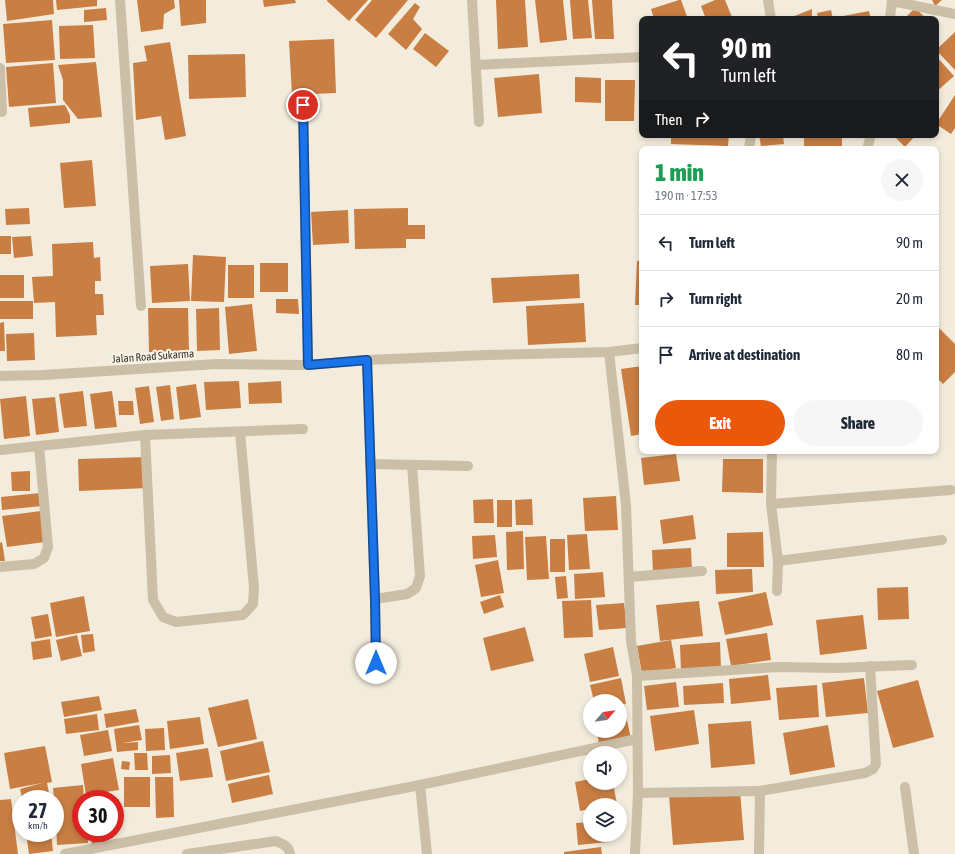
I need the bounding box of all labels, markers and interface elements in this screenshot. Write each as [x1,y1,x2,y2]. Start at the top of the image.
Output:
icon: left [655,32,707,84]
text: 90 m [721,32,771,64]
text: Turn left [721,65,776,86]
pin [286,88,320,122]
icon: arrive [292,94,314,116]
icon: right [691,108,713,130]
text: Then [655,111,683,128]
text: 1 min [655,159,704,186]
button: close [881,159,923,201]
text: 190 m · 17:53 [655,188,718,203]
icon: left [655,232,677,254]
text: Turn left [689,234,735,251]
text: 90 m [896,234,923,251]
icon: right [655,288,677,310]
text: Turn right [689,290,742,307]
text: 20 m [896,290,923,307]
icon: arrive [655,344,677,366]
text: Arrive at destination [689,346,800,363]
text: 80 m [896,346,923,363]
street label: Jalan Road Sukarma [112,347,194,365]
button: Exit [655,400,785,446]
button: Share [793,400,923,446]
position arrow [355,642,397,684]
north arrow [583,694,627,738]
map controls [583,694,627,842]
button: sound [583,746,627,790]
speed limit sign: 30 [72,790,124,842]
button: layers [583,798,627,842]
text: 27 [29,799,47,822]
text: km/h [28,820,48,831]

